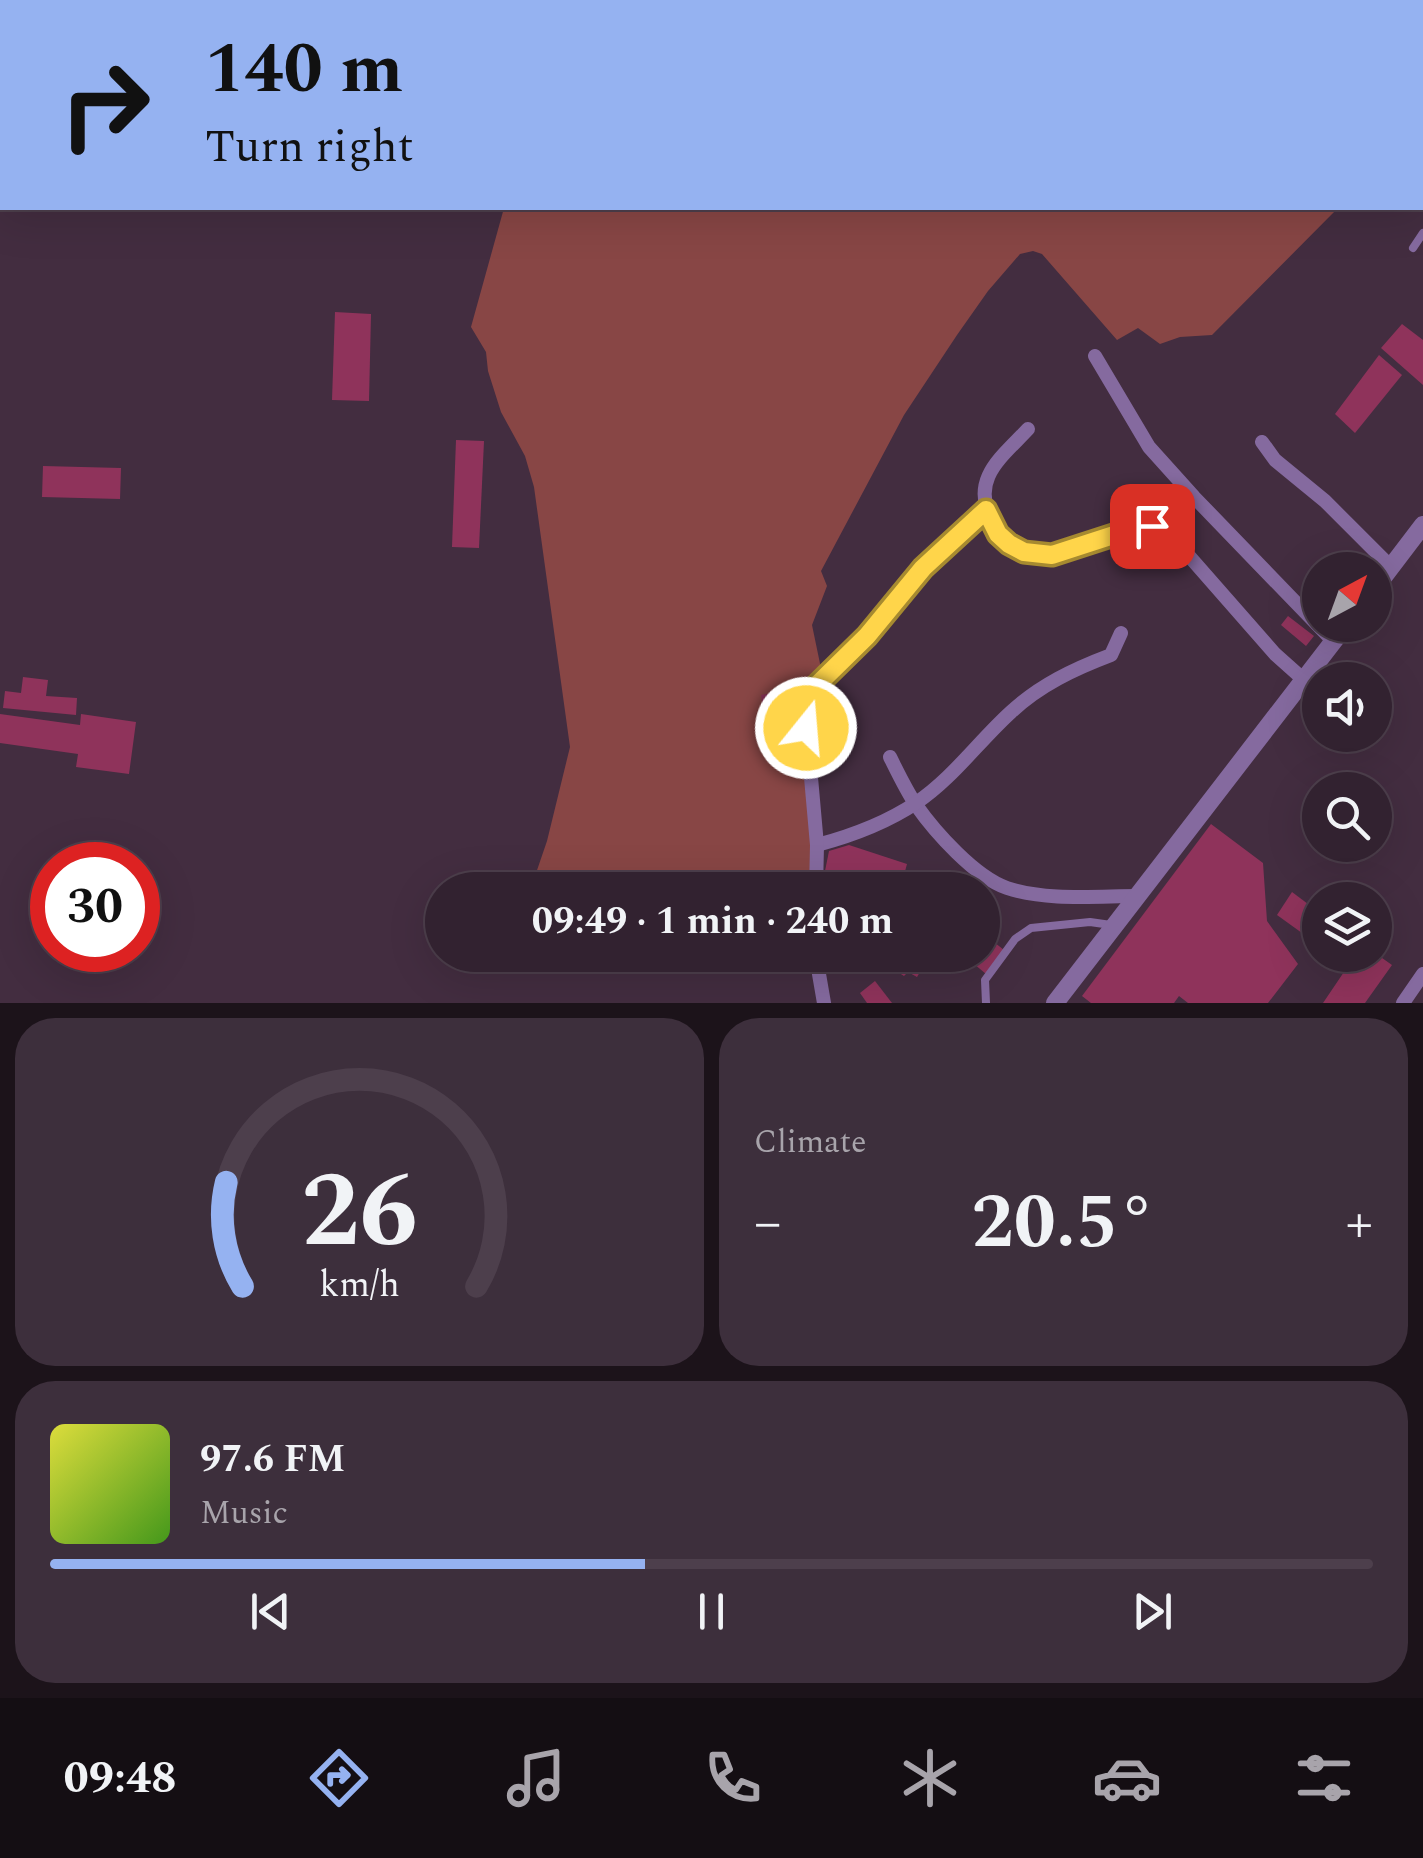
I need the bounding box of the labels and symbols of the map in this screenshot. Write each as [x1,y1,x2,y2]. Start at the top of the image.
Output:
pin [1110,484,1195,569]
north arrow [1302,552,1392,642]
position arrow [754,676,858,780]
speed limit sign: 30 [30,842,160,972]

